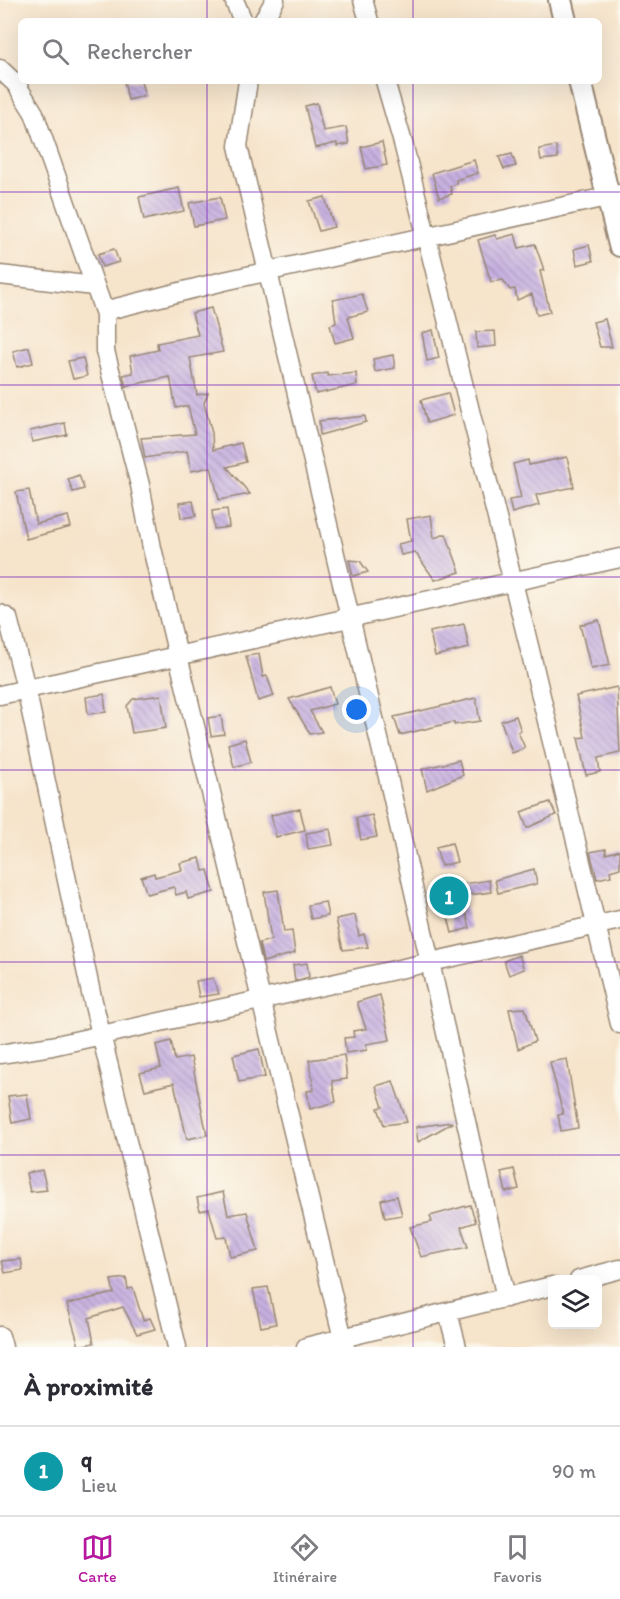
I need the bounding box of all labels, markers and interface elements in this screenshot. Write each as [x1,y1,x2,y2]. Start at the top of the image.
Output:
search box [18,18,602,84]
icon: search [39,35,72,68]
text: Rechercher [87,38,192,65]
your location [342,695,371,724]
pin: 1 [430,874,468,918]
map controls [548,1275,602,1329]
button: layers [548,1275,602,1329]
text: À proximité [24,1370,153,1402]
text: q [81,1446,92,1473]
text: 1 [39,1459,48,1483]
text: 90 m [552,1459,596,1483]
text: Lieu [81,1473,117,1497]
tab: Carte [78,1531,117,1586]
tab: Itinéraire [273,1531,337,1586]
tab: Favoris [493,1531,542,1586]

